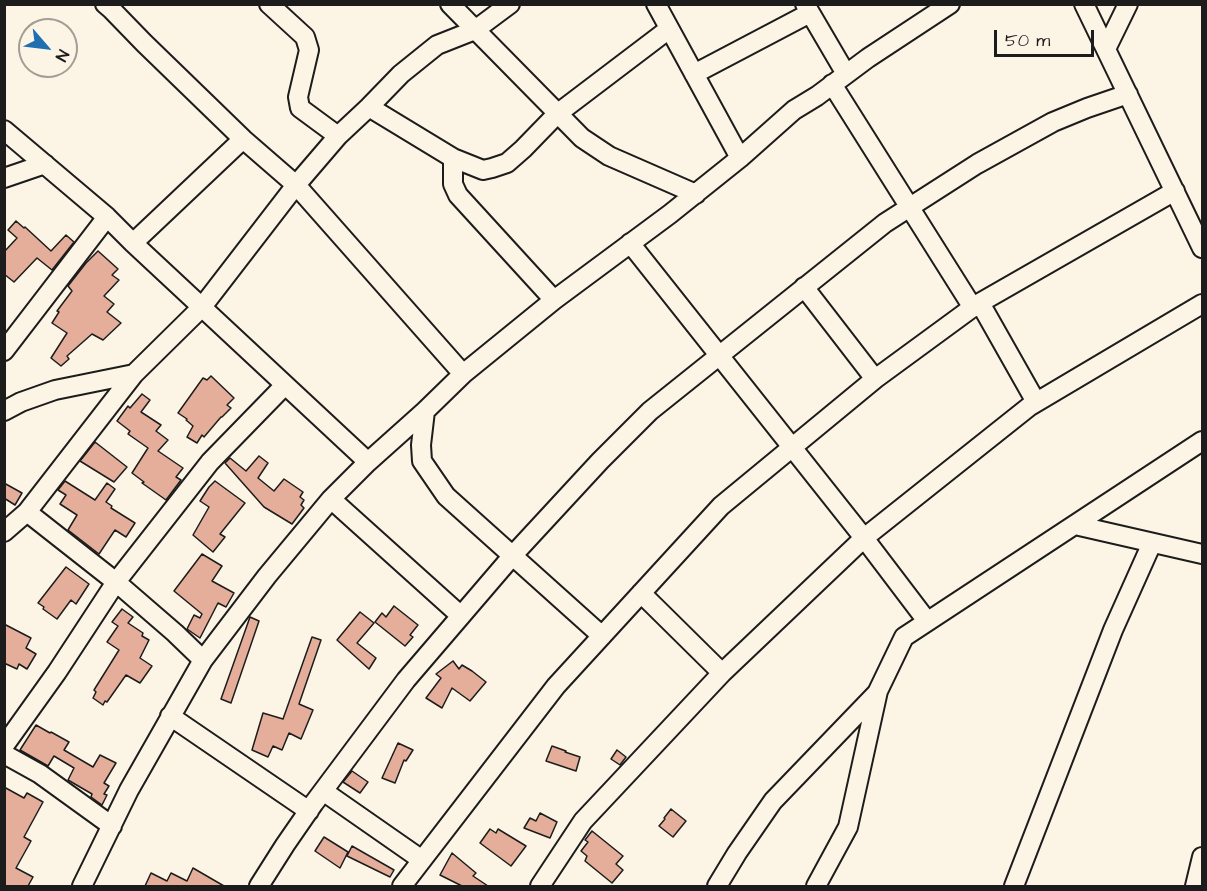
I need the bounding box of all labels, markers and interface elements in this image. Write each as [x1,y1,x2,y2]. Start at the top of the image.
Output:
north arrow [18,18,78,78]
scale bar [997,18,1098,56]
text: 50 m [1005,28,1050,53]
text: N [50,46,74,65]

